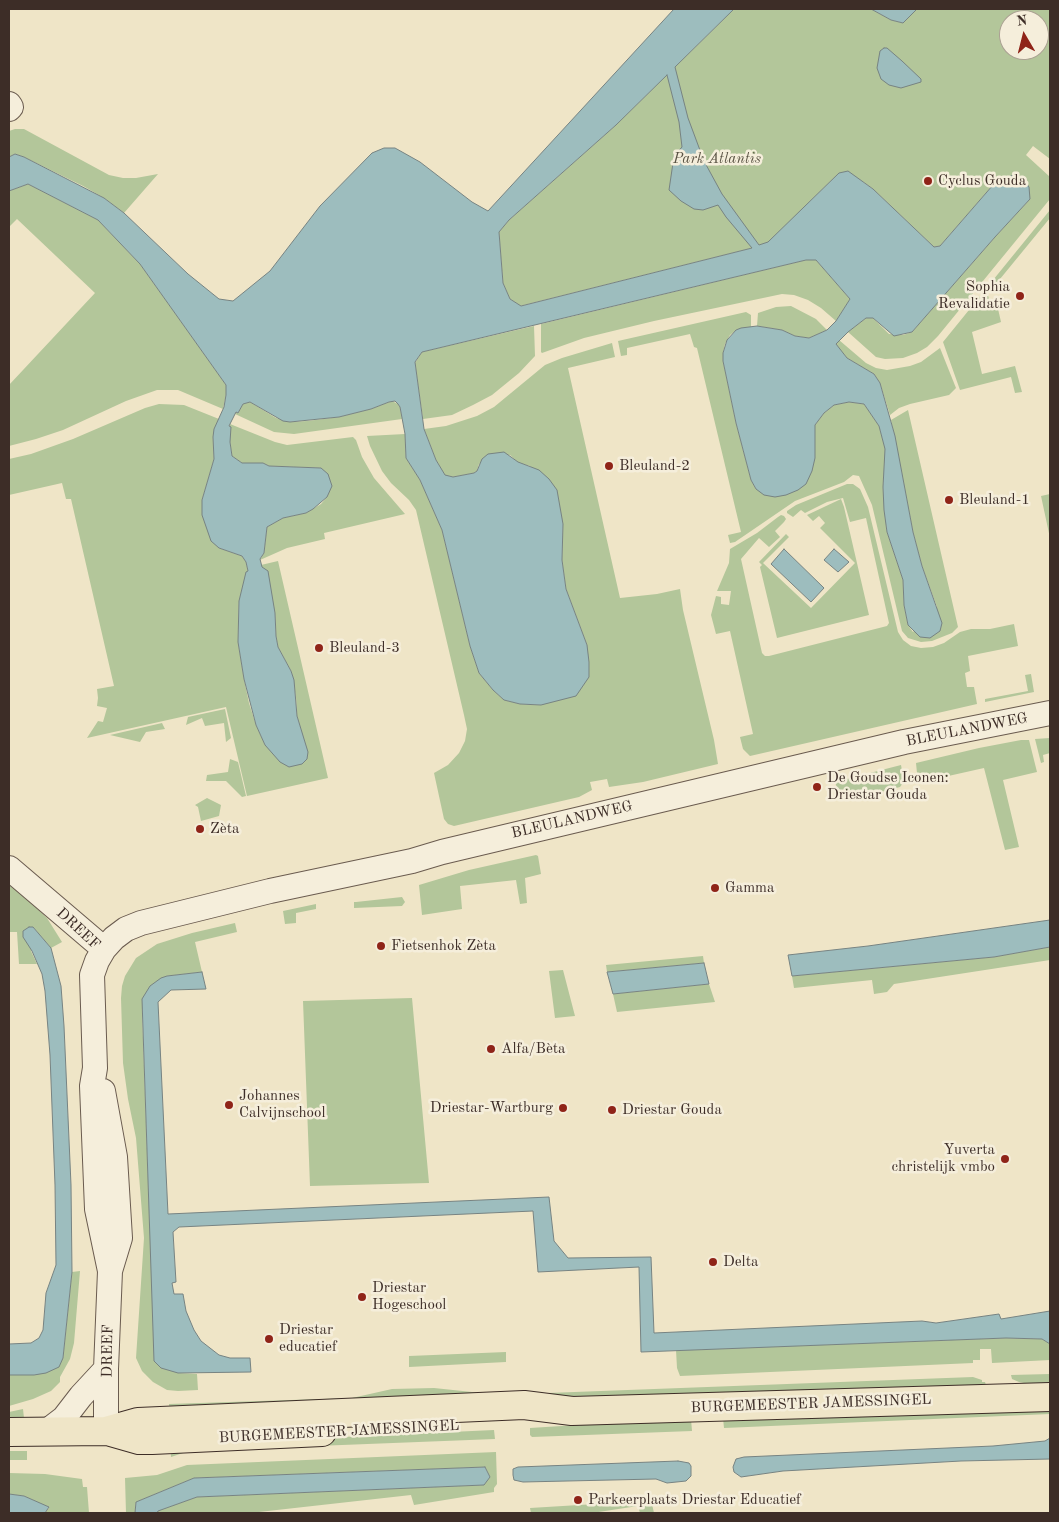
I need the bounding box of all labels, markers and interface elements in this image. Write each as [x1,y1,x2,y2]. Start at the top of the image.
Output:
north arrow [999,10,1049,60]
text: N [1016,13,1028,29]
park label: Park Atlantis [673,150,761,168]
place label: Cyclus Gouda [938,172,1026,190]
marker: Cyclus Gouda [922,175,934,187]
place label: Sophia Revalidatie [938,278,1010,313]
marker: Sophia Revalidatie [1014,290,1026,302]
place label: Bleuland-2 [619,457,690,475]
marker: Bleuland-2 [603,460,615,472]
place label: Bleuland-1 [959,491,1030,509]
marker: Bleuland-1 [943,494,955,506]
place label: Bleuland-3 [329,639,400,657]
marker: Bleuland-3 [313,642,325,654]
street label: BLEULANDWEG [905,709,1029,751]
place label: De Goudse Iconen: Driestar Gouda [827,769,949,804]
marker: De Goudse Iconen: Driestar Gouda [811,781,823,793]
street label: BLEULANDWEG [510,797,634,843]
place label: Zèta [210,820,239,838]
marker: Zèta [194,823,206,835]
place label: Gamma [725,879,774,897]
marker: Gamma [709,882,721,894]
street label: DREEF [52,904,104,954]
place label: Fietsenhok Zèta [391,937,496,955]
marker: Fietsenhok Zèta [375,940,387,952]
place label: Alfa/Bèta [501,1040,566,1058]
marker: Alfa/Bèta [485,1043,497,1055]
place label: Johannes Calvijnschool [239,1087,326,1122]
marker: Johannes Calvijnschool [223,1099,235,1111]
place label: Driestar-Wartburg [430,1099,553,1117]
place label: Driestar Gouda [622,1101,722,1119]
marker: Driestar-Wartburg [557,1102,569,1114]
marker: Driestar Gouda [606,1104,618,1116]
place label: Yuverta christelijk vmbo [892,1141,995,1176]
marker: Yuverta christelijk vmbo [999,1153,1011,1165]
place label: Delta [723,1253,758,1271]
marker: Delta [707,1256,719,1268]
place label: Driestar Hogeschool [372,1279,446,1314]
marker: Driestar Hogeschool [356,1291,368,1303]
place label: Driestar educatief [279,1321,337,1356]
street label: DREEF [99,1324,117,1378]
marker: Driestar educatief [263,1333,275,1345]
street label: BURGEMEESTER JAMESSINGEL [690,1391,932,1417]
street label: BURGEMEESTER JAMESSINGEL [218,1417,460,1447]
place label: Parkeerplaats Driestar Educatief [588,1491,801,1509]
marker: Parkeerplaats Driestar Educatief [572,1494,584,1506]

